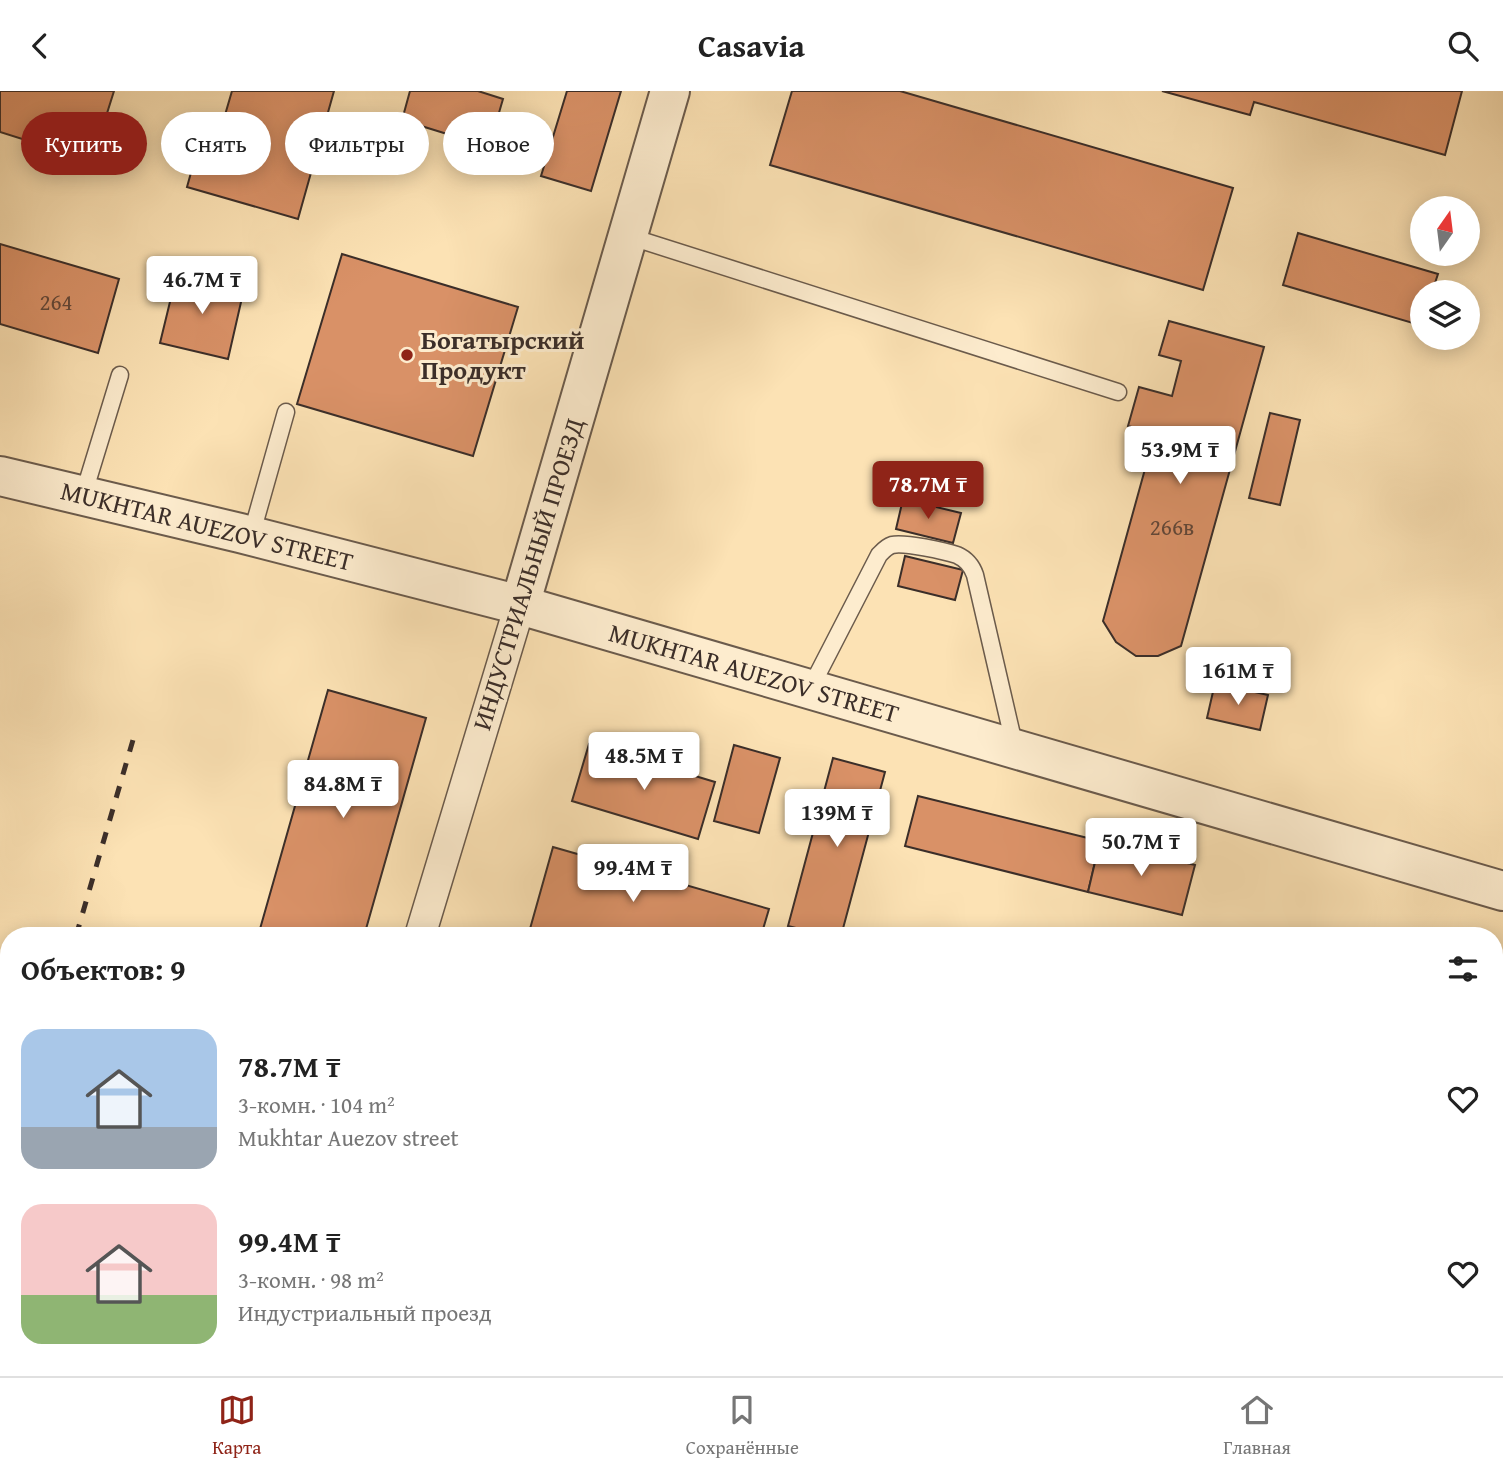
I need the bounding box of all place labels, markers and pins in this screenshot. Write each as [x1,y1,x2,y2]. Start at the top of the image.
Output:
pin: 46.7M ₸ [137,257,267,316]
place label: Богатырский Продукт [421,320,584,389]
marker: Богатырский Продукт [399,347,415,363]
pin: 53.9M ₸ [1115,427,1245,486]
pin: 78.7M ₸ [863,461,993,521]
pin: 161M ₸ [1181,647,1295,707]
pin: 48.5M ₸ [579,733,709,792]
pin: 84.8M ₸ [278,761,408,820]
pin: 139M ₸ [780,789,894,849]
pin: 50.7M ₸ [1076,819,1206,878]
pin: 99.4M ₸ [568,845,698,904]

